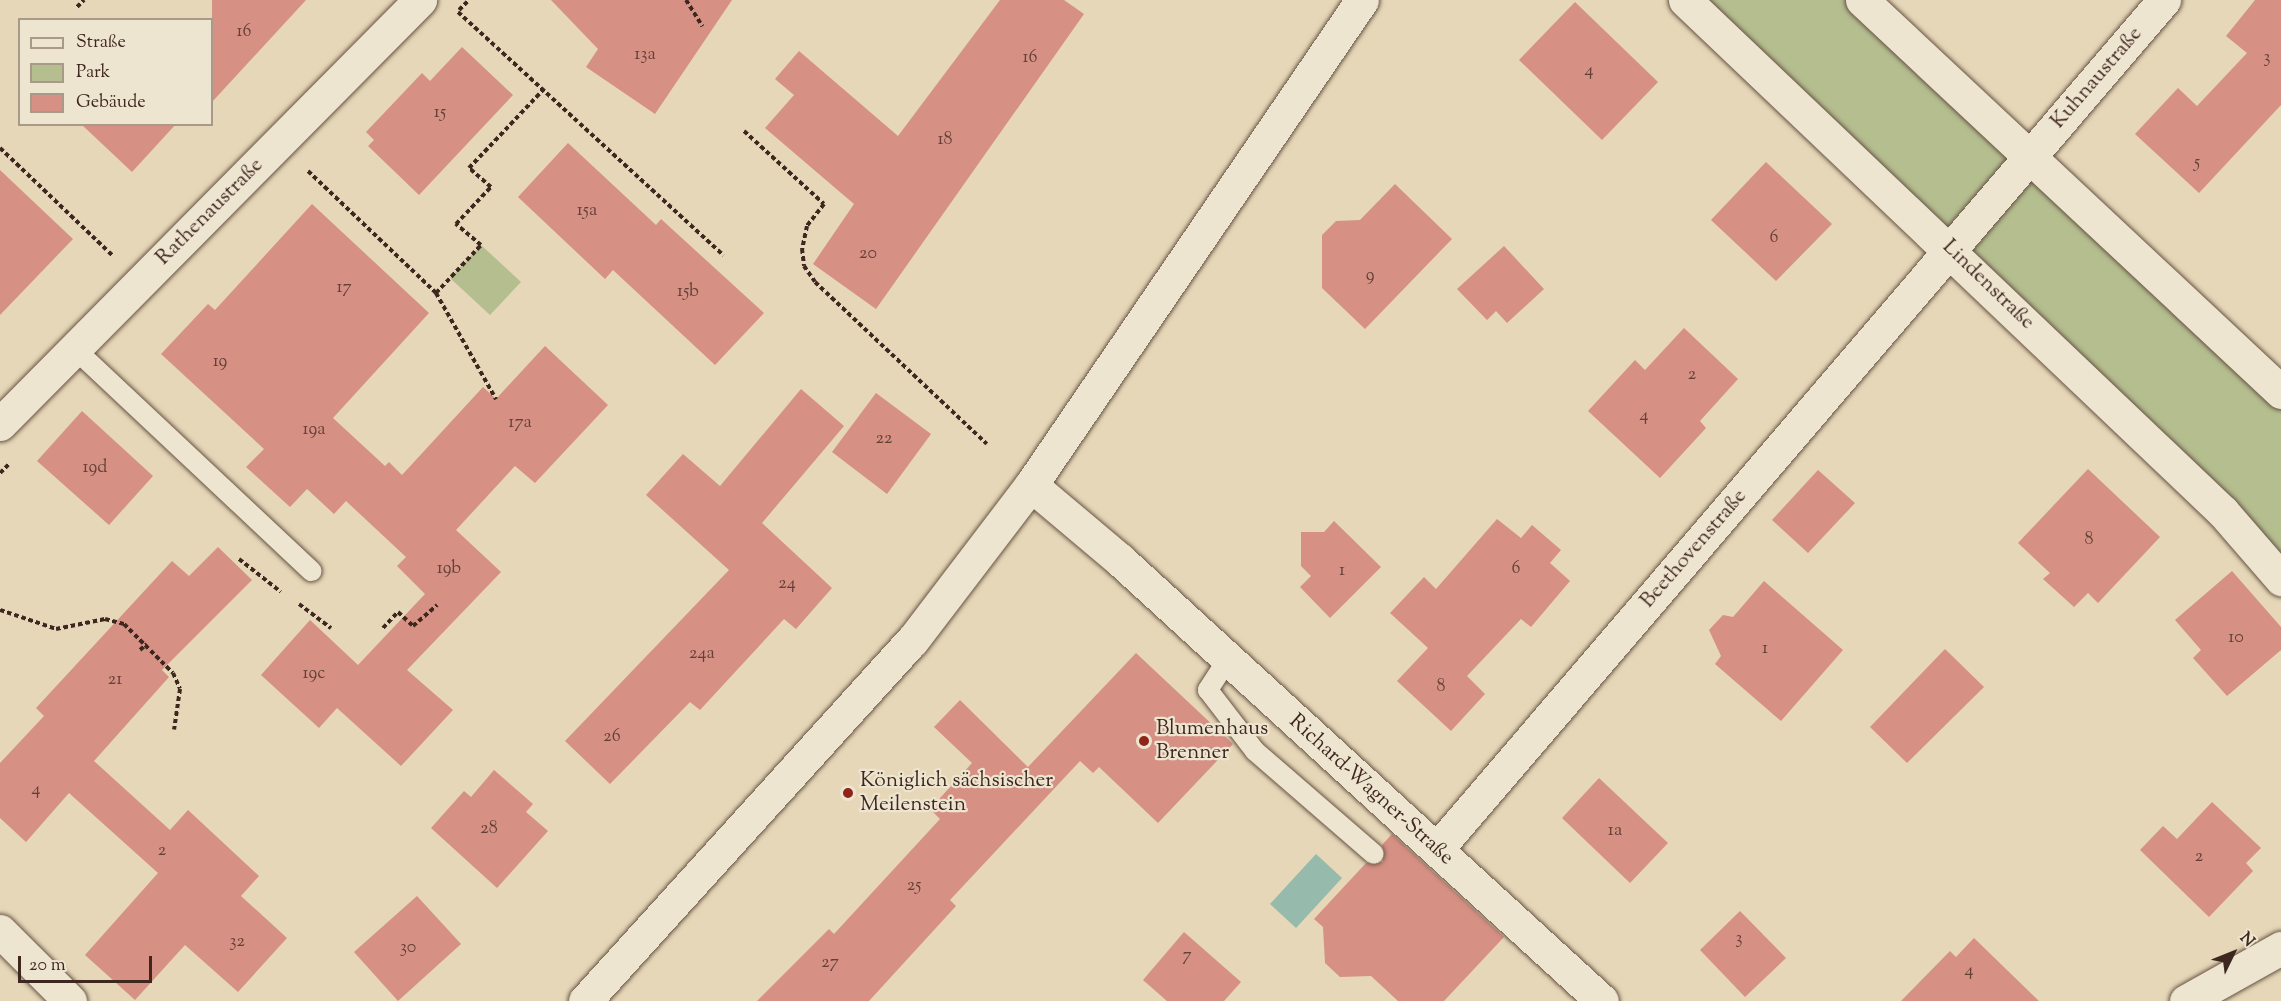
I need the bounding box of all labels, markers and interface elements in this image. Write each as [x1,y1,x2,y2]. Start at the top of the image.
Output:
legend [18,18,213,126]
house number: 16 [236,21,252,43]
street label: Kuhnaustraße [2046,22,2148,134]
text: Straße [76,30,126,56]
house number: 13a [634,44,656,66]
house number: 16 [1022,47,1038,69]
house number: 3 [2263,47,2271,69]
text: Park [76,60,110,86]
house number: 4 [1584,60,1594,82]
text: Gebäude [76,90,146,116]
house number: 15 [434,102,446,124]
house number: 18 [937,129,953,151]
house number: 5 [2194,152,2200,174]
street label: Rathenaustraße [151,153,269,271]
house number: 15a [577,200,597,222]
house number: 6 [1770,227,1778,249]
street label: Lindenstraße [1937,235,2039,335]
house number: 20 [859,243,877,265]
house number: 9 [1366,265,1374,287]
house number: 17 [336,277,352,299]
house number: 15b [677,281,699,303]
house number: 19 [213,351,227,373]
house number: 2 [1688,364,1696,386]
house number: 4 [1639,405,1649,427]
house number: 17a [508,412,532,434]
house number: 19a [303,419,325,441]
house number: 22 [876,428,892,450]
house number: 19d [83,457,107,479]
street label: Beethovenstraße [1636,484,1752,614]
house number: 8 [2085,529,2093,551]
house number: 19b [437,558,461,580]
house number: 6 [1512,558,1520,580]
house number: 1 [1339,560,1345,582]
house number: 24 [778,573,796,595]
house number: 10 [2228,627,2244,649]
house number: 1 [1762,638,1768,660]
house number: 24a [689,643,715,665]
house number: 19c [303,663,325,685]
house number: 21 [108,669,122,691]
house number: 8 [1437,676,1445,698]
street label: Richard-Wagner-Straße [1283,709,1459,871]
place label: Blumenhaus Brenner [1156,716,1268,766]
house number: 26 [603,726,621,748]
marker: Blumenhaus Brenner [1137,734,1151,748]
place label: Königlich sächsischer Meilenstein [860,768,1053,818]
house number: 4 [31,779,41,801]
marker: Königlich sächsischer Meilenstein [841,786,855,800]
house number: 28 [480,818,498,840]
house number: 1a [1608,820,1622,842]
house number: 2 [158,840,166,862]
house number: 2 [2195,846,2203,868]
house number: 25 [907,875,921,897]
north arrow [2203,923,2263,983]
house number: 3 [1735,928,1743,950]
text: N [2234,928,2259,953]
house number: 32 [229,931,245,953]
house number: 30 [400,937,416,959]
scale bar [21,944,154,982]
house number: 7 [1182,945,1192,967]
house number: 27 [821,952,839,974]
text: 20 m [29,953,66,979]
house number: 4 [1964,960,1974,982]

